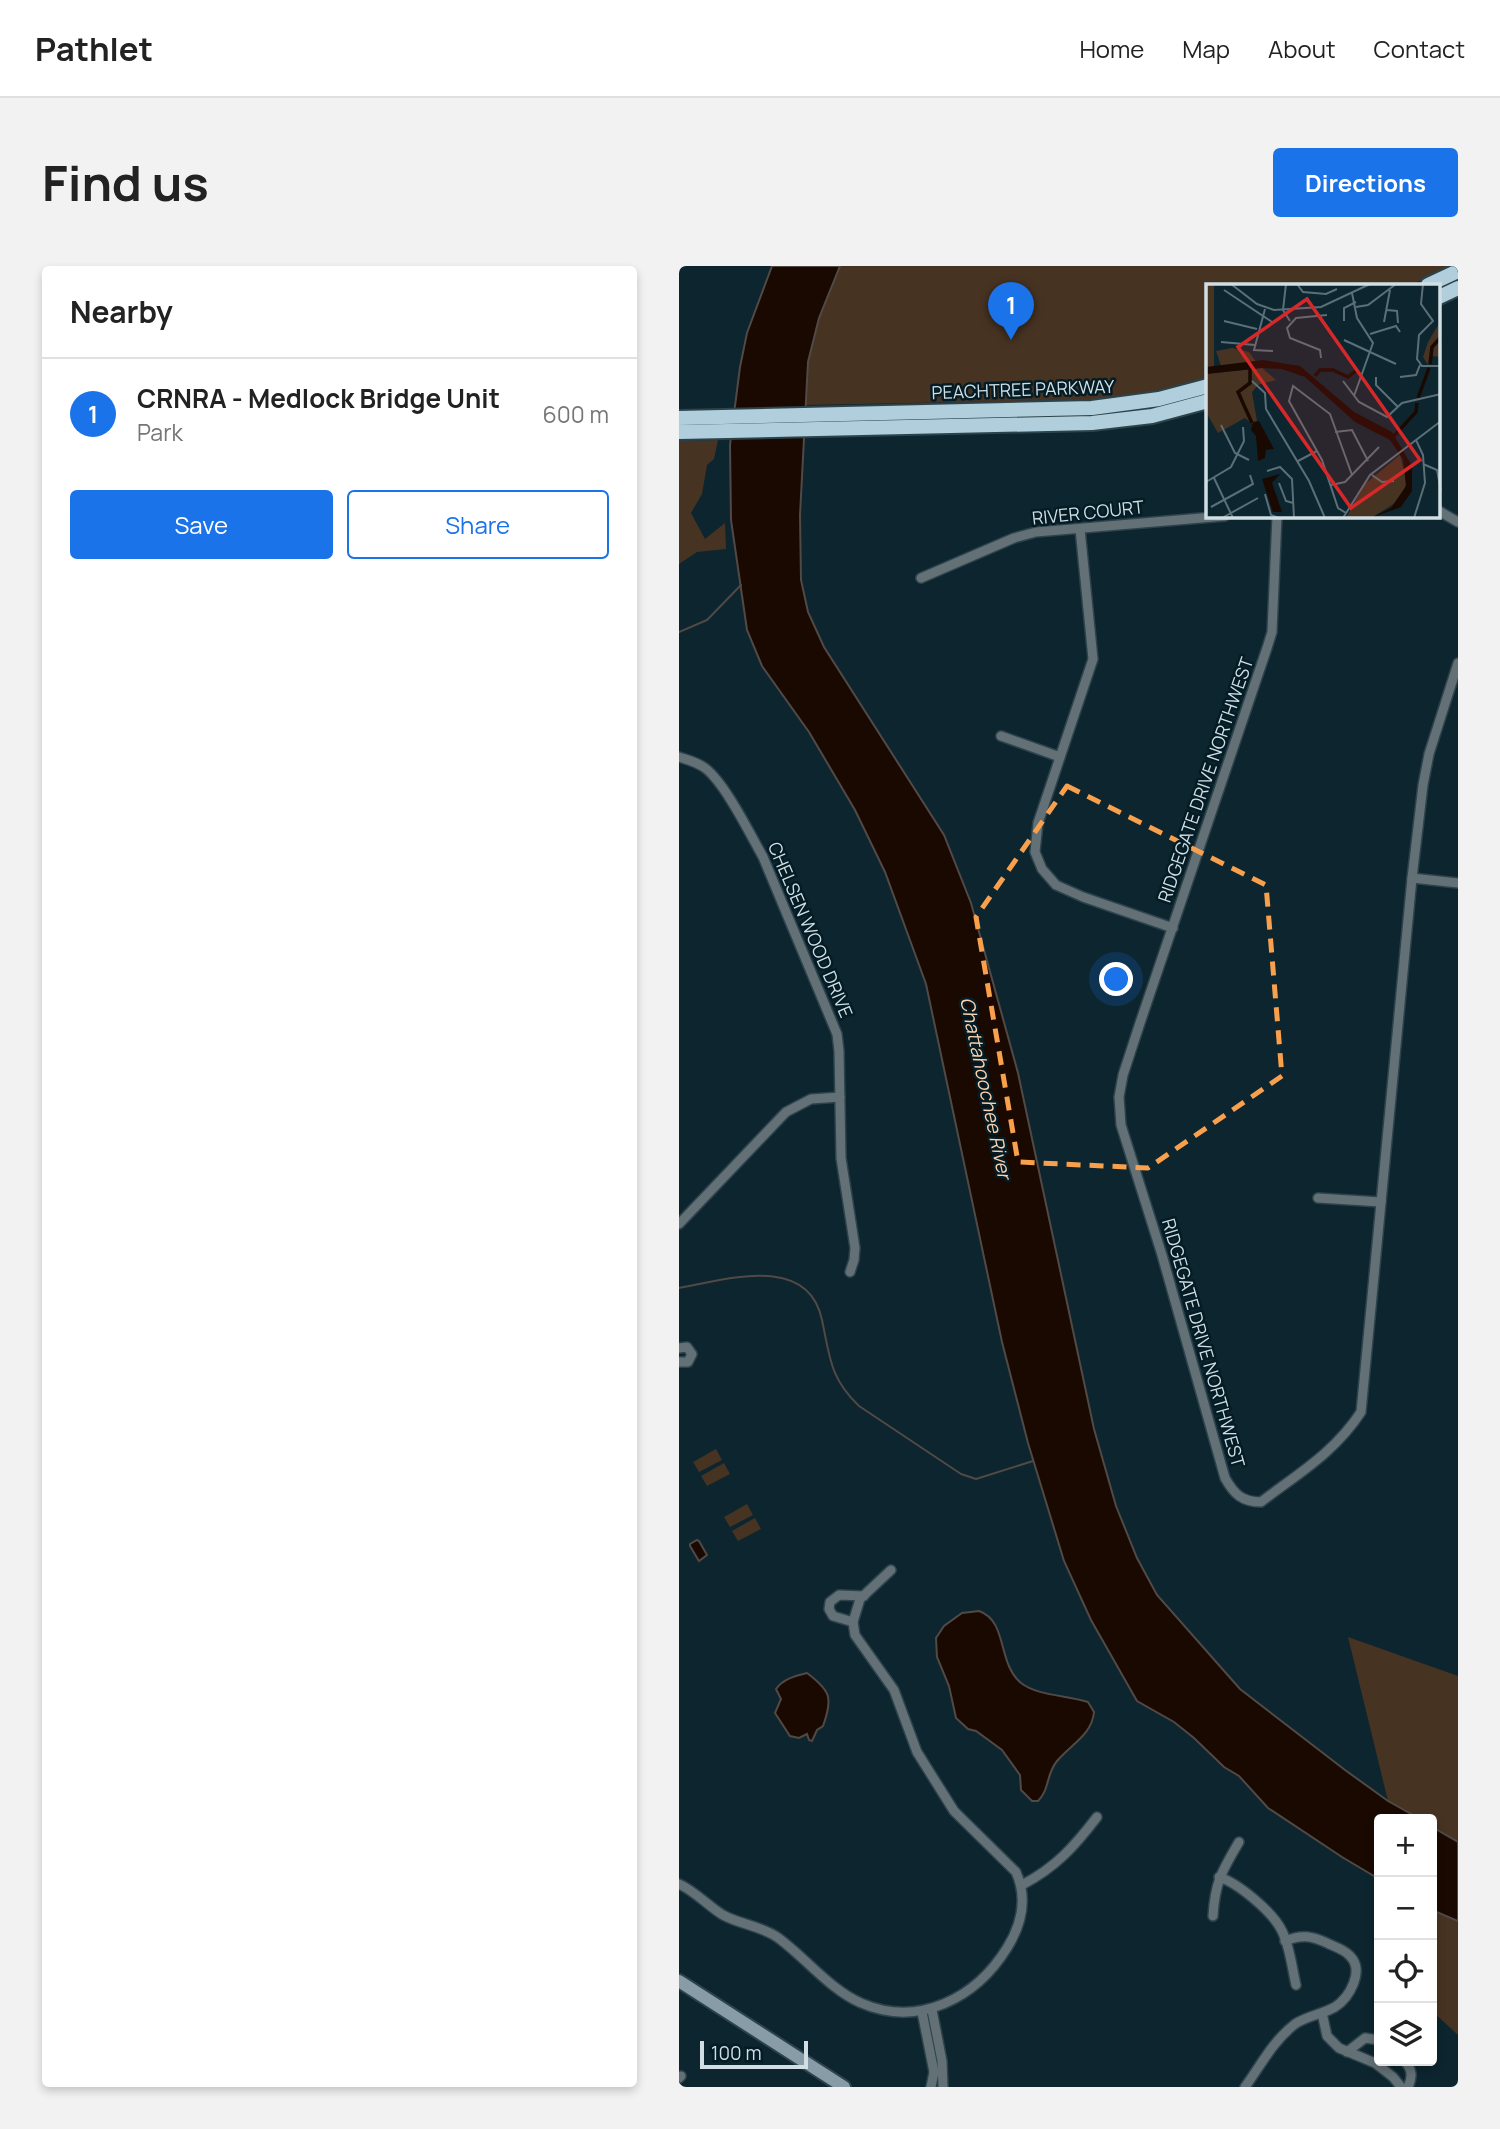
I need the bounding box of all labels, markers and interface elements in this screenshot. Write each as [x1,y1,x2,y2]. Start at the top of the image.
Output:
text: Pathlet [35,26,153,71]
text: Home [1079,32,1144,65]
text: Map [1182,32,1230,65]
text: About [1268,32,1336,65]
text: Contact [1374,32,1465,65]
button: Directions [1273,148,1458,217]
text: Find us [42,149,209,216]
pin: 1 [988,282,1034,340]
inset map [1206,284,1441,518]
text: Nearby [70,291,173,332]
street label: PEACHTREE PARKWAY [931,374,1116,404]
text: CRNRA - Medlock Bridge Unit [137,380,500,416]
text: 1 [88,398,98,430]
text: 600 m [543,398,609,430]
text: Park [137,416,183,448]
button: Save [70,490,333,559]
button: Share [347,490,609,559]
street label: RIVER COURT [1031,494,1145,530]
street label: RIDGEGATE DRIVE NORTHWEST [1152,654,1258,905]
street label: CHELSEN WOOD DRIVE [763,838,859,1021]
your location [1099,962,1133,996]
water label: Chattahoochee River [954,995,1018,1183]
street label: RIDGEGATE DRIVE NORTHWEST [1157,1215,1251,1470]
map controls [1374,1814,1437,2066]
button: + [1374,1814,1437,1877]
button: − [1374,1877,1437,1940]
button: locate [1374,1940,1437,2003]
button: layers [1374,2003,1437,2066]
scale bar [700,2038,809,2070]
text: 100 m [711,2040,762,2066]

